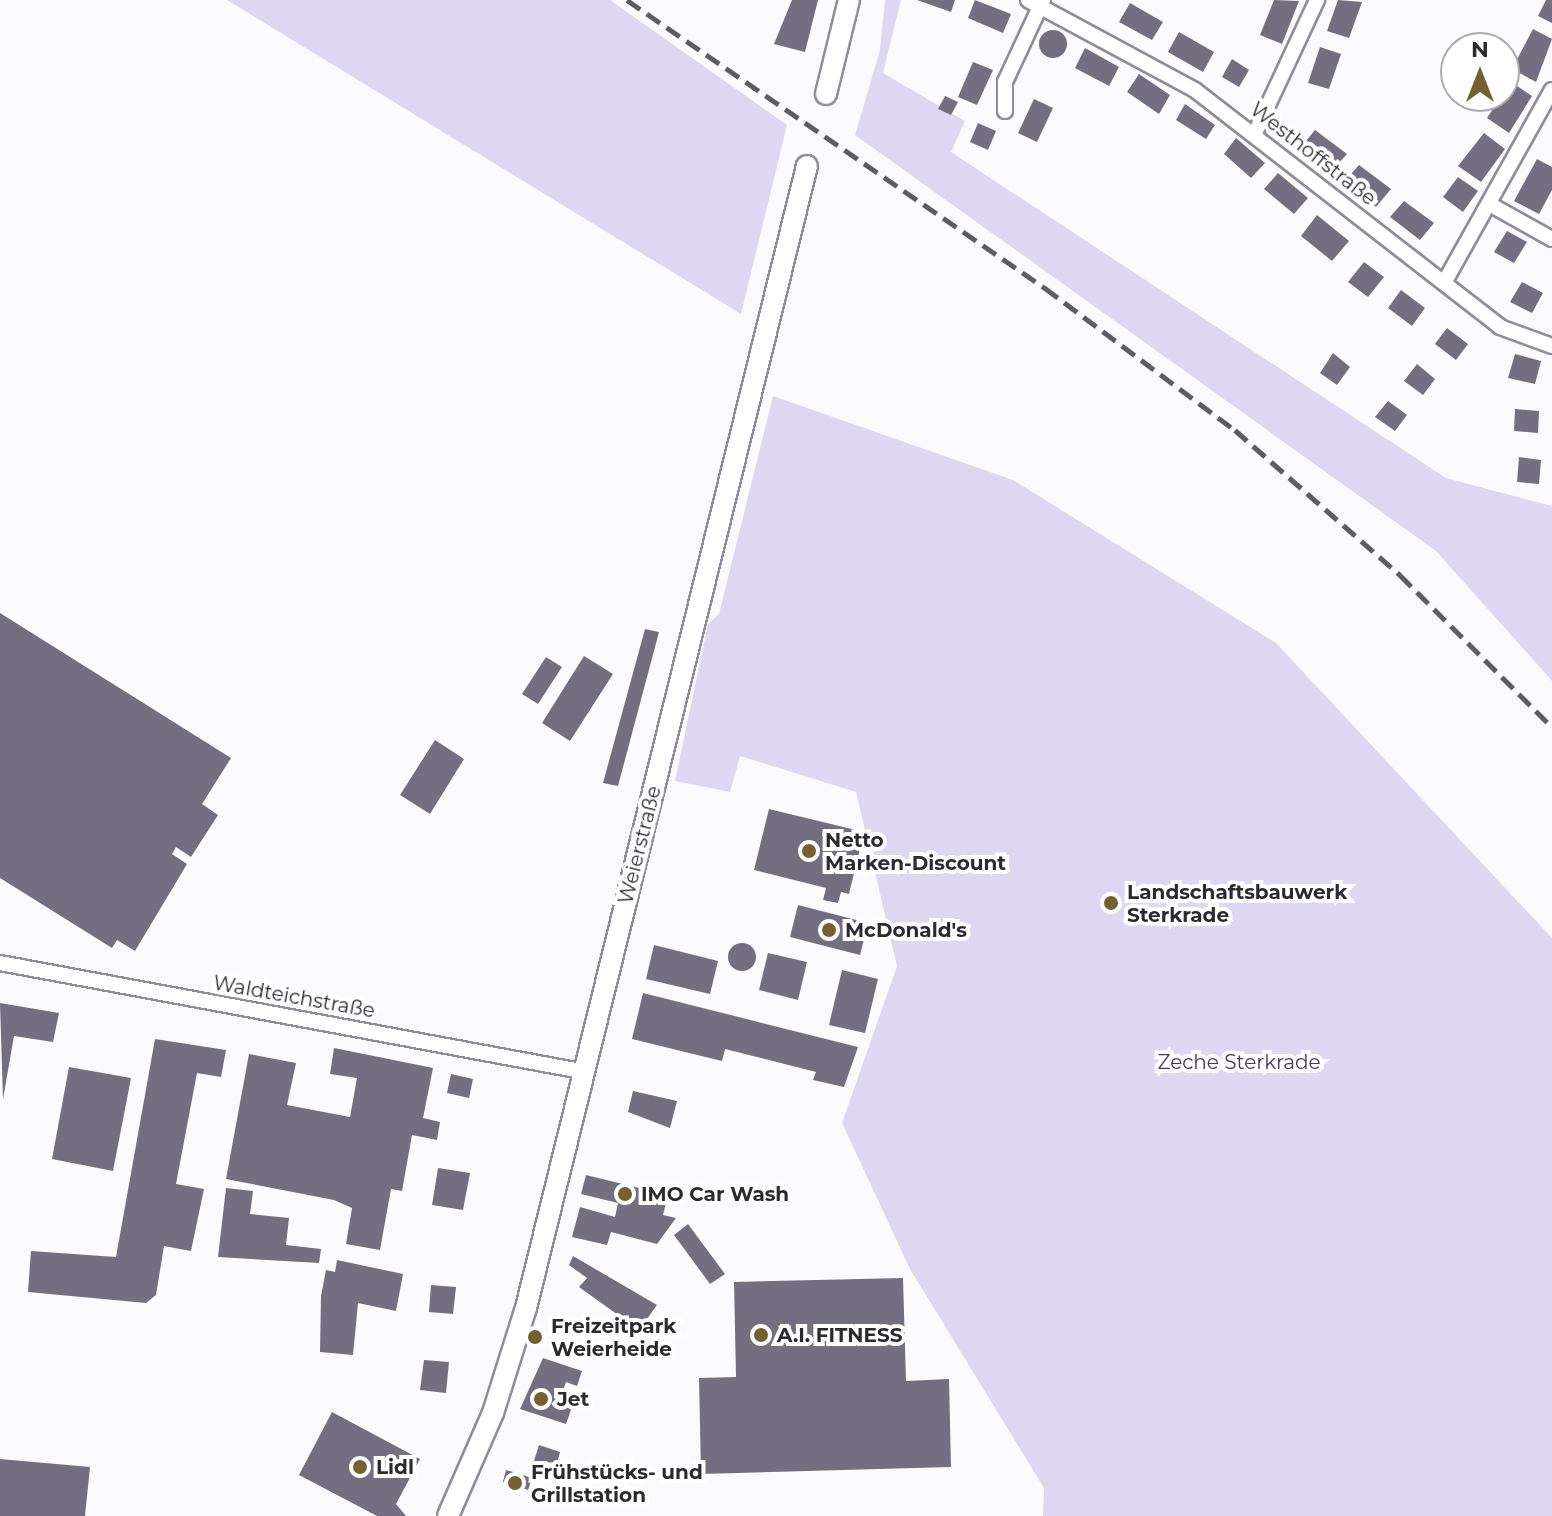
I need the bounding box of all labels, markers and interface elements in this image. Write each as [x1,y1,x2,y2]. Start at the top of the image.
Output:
north arrow [1440,32,1520,112]
text: N [1471,36,1489,63]
street label: Westhoffstraße [1245,97,1381,211]
street label: Weierstraße [614,783,666,907]
place label: Netto Marken-Discount [825,828,1006,875]
marker: Netto Marken-Discount [800,842,818,860]
place label: Landschaftsbauwerk Sterkrade [1127,880,1347,927]
marker: Landschaftsbauwerk Sterkrade [1102,894,1120,912]
place label: McDonald's [845,918,967,942]
marker: McDonald's [820,921,838,939]
street label: Waldteichstraße [211,971,377,1023]
park label: Zeche Sterkrade [1157,1050,1321,1074]
place label: IMO Car Wash [641,1182,789,1206]
marker: IMO Car Wash [616,1185,634,1203]
place label: Freizeitpark Weierheide [551,1314,676,1361]
place label: A.I. FITNESS [777,1323,902,1347]
marker: A.I. FITNESS [752,1326,770,1344]
marker: Freizeitpark Weierheide [526,1328,544,1346]
place label: Jet [557,1387,589,1411]
marker: Jet [532,1390,550,1408]
place label: Lidl [376,1455,414,1479]
marker: Lidl [351,1458,369,1476]
place label: Frühstücks- und Grillstation [531,1460,703,1507]
marker: Frühstücks- und Grillstation [506,1474,524,1492]

